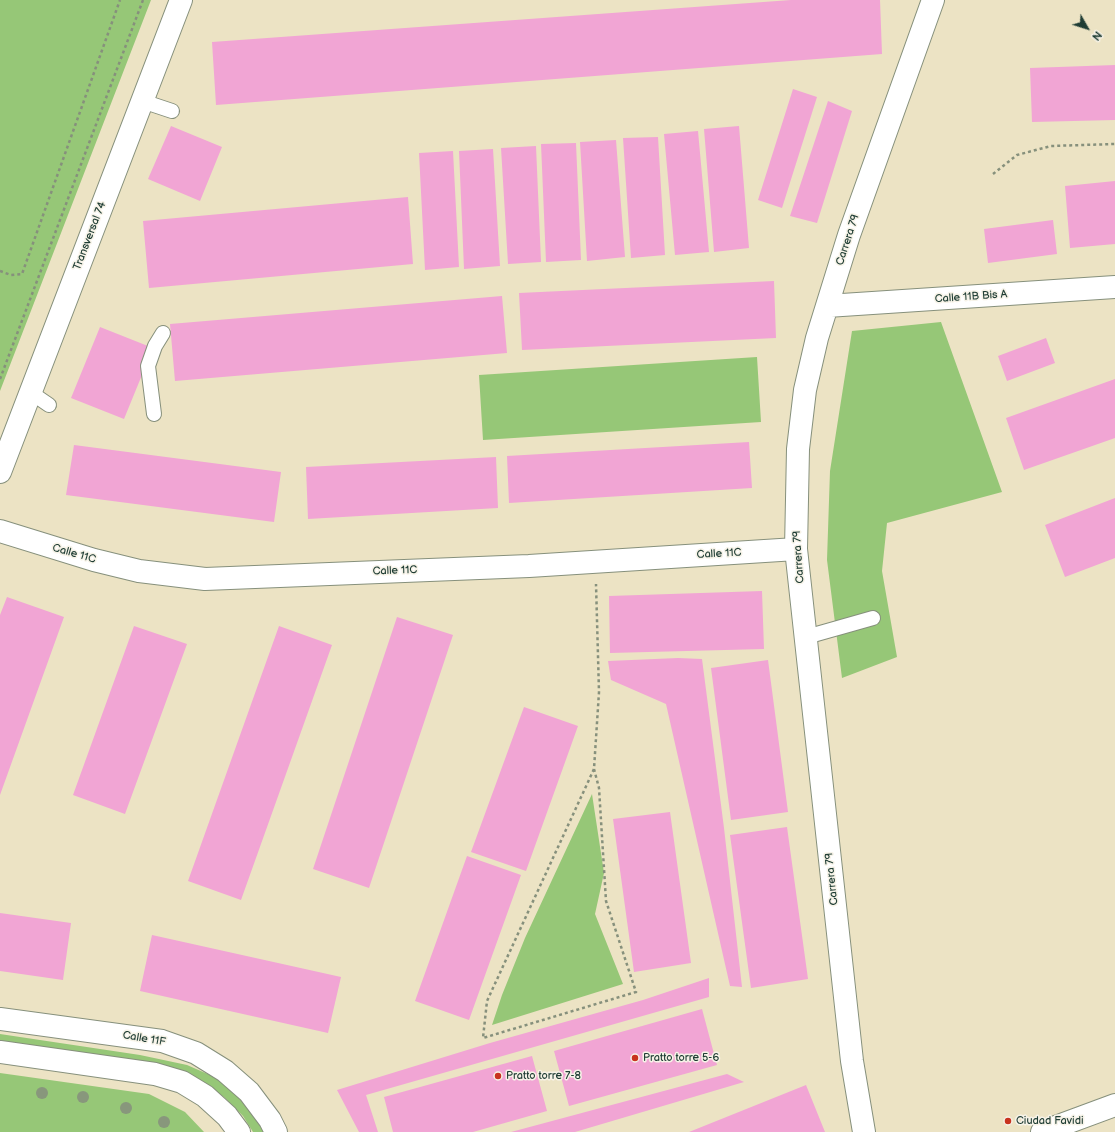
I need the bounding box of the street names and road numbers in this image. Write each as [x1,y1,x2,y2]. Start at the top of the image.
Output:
street label: Transversal 74 [71,200,109,272]
street label: Carrera 79 [834,213,862,267]
street label: Calle 11B Bis A [934,288,1008,306]
street label: Carrera 79 [791,530,807,584]
street label: Calle 11C [51,541,97,567]
street label: Calle 11C [696,546,742,562]
street label: Calle 11C [372,564,418,578]
street label: Carrera 79 [823,852,841,906]
street label: Calle 11F [121,1029,167,1049]

